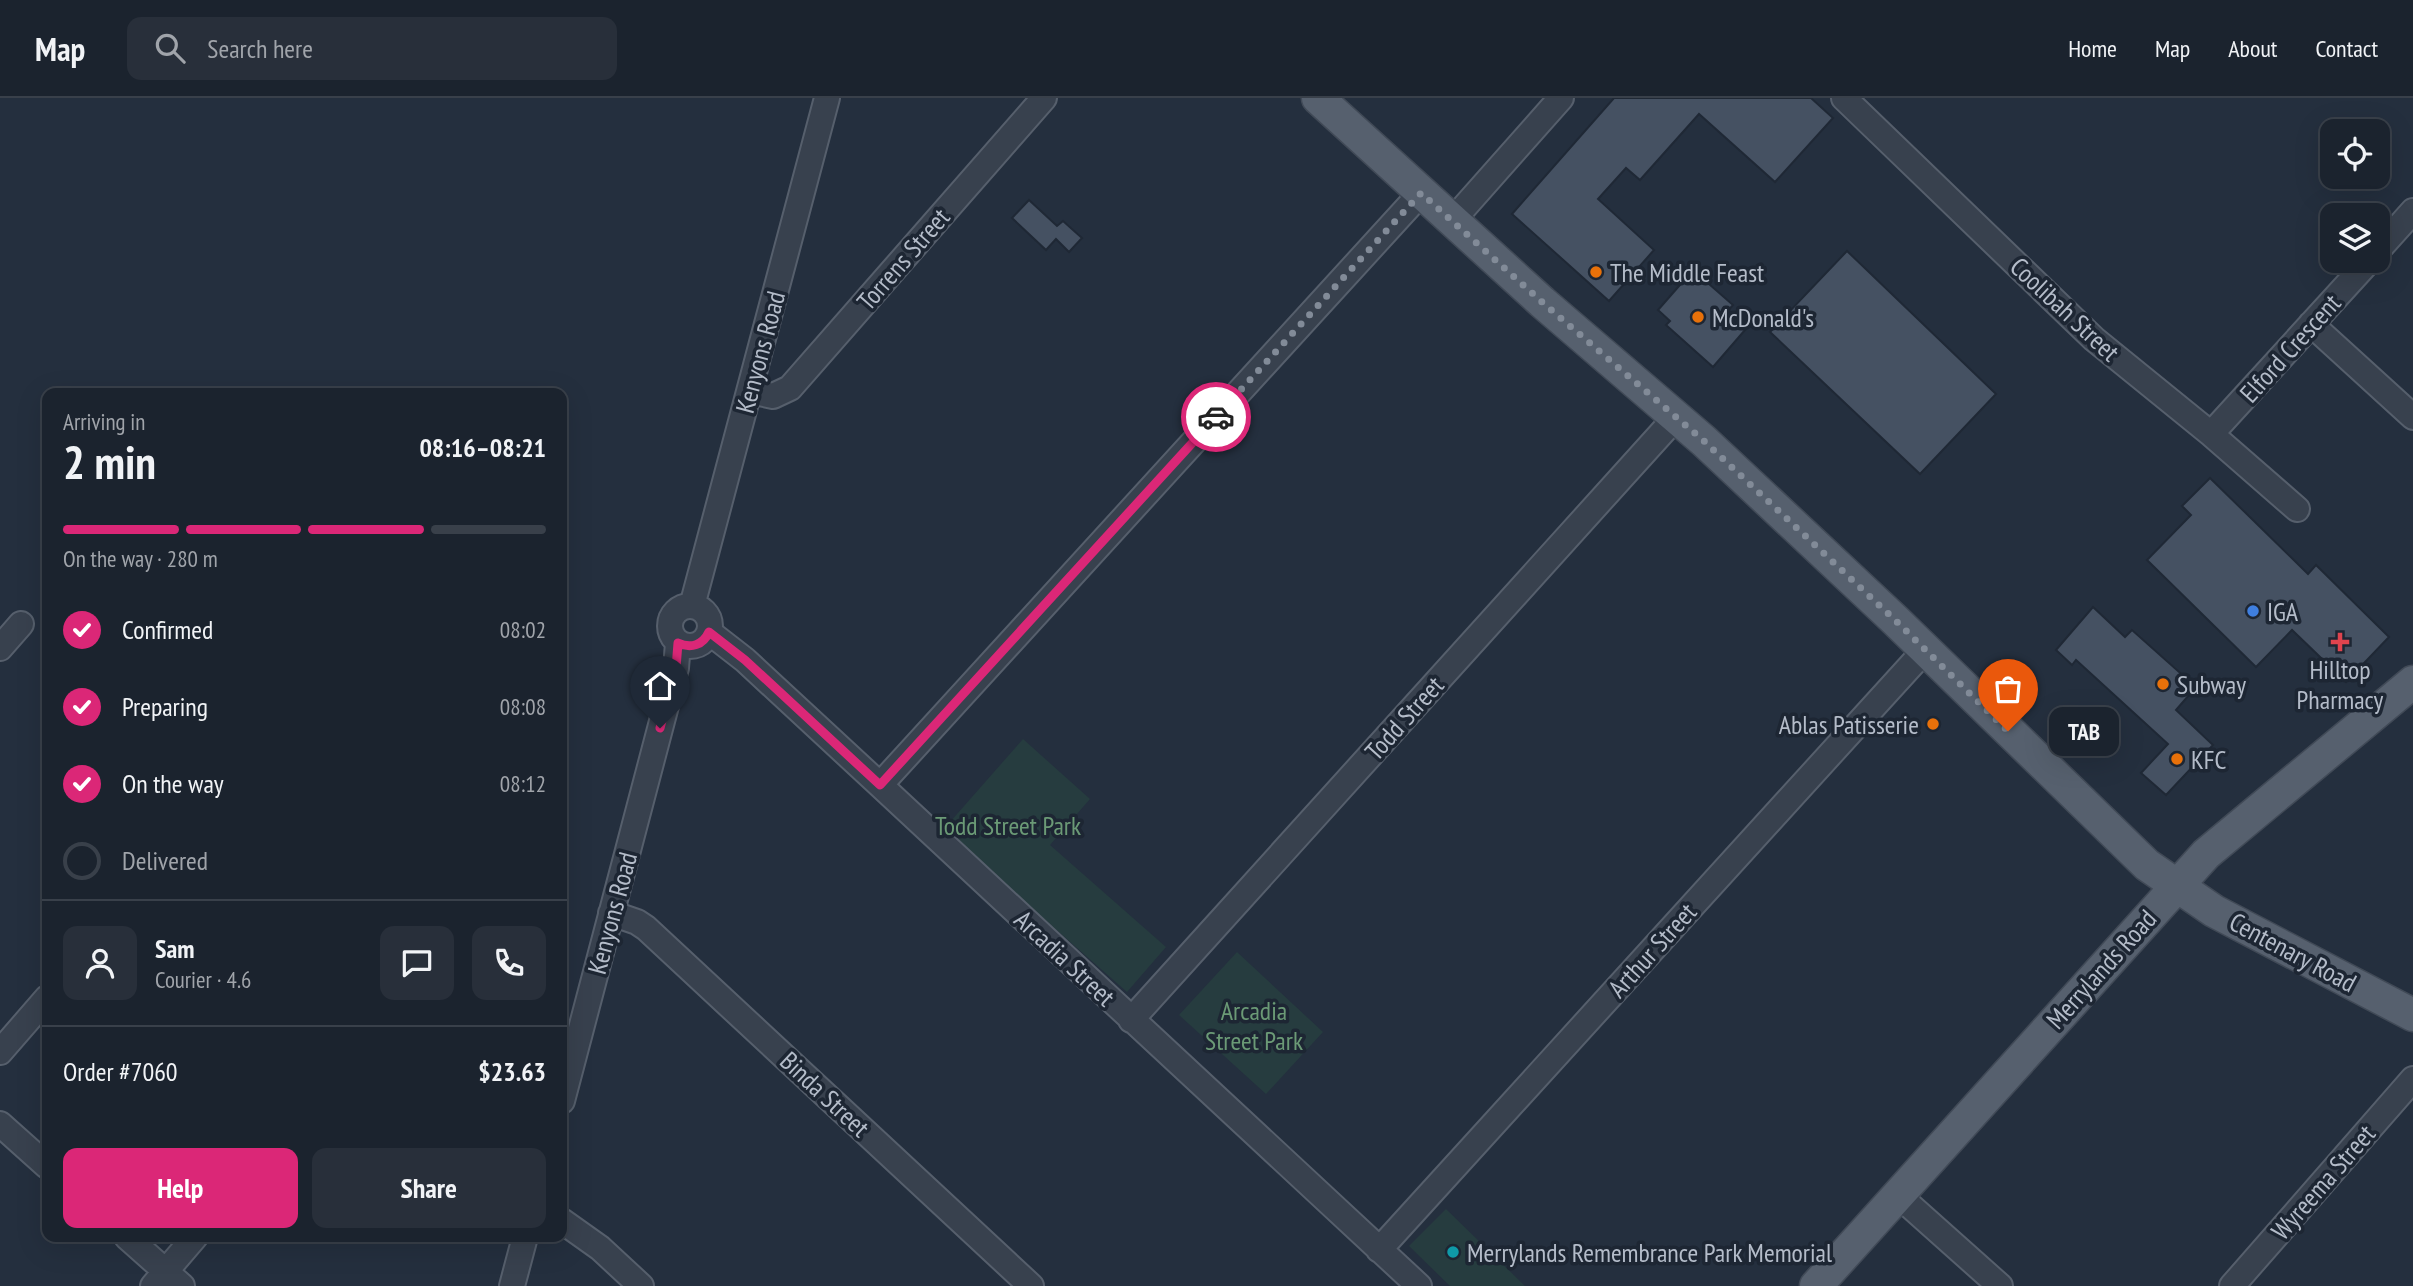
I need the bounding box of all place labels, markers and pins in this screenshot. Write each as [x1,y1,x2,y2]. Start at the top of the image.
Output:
place label: The Middle Feast [1610,256,1764,289]
marker: The Middle Feast [1588,264,1604,280]
place label: McDonald's [1712,301,1814,334]
marker: McDonald's [1690,309,1706,325]
place label: IGA [2267,595,2299,628]
marker: IGA [2245,603,2261,619]
marker: Hilltop Pharmacy [2332,634,2348,650]
place label: Hilltop Pharmacy [2297,653,2384,716]
pin [630,656,690,728]
pin [1978,659,2038,731]
place label: Subway [2177,668,2246,701]
marker: Subway [2155,676,2171,692]
callout: TAB [2050,706,2120,756]
place label: Ablas Patisserie [1779,708,1919,741]
marker: Ablas Patisserie [1925,716,1941,732]
place label: KFC [2191,743,2227,776]
marker: KFC [2169,751,2185,767]
place label: Merrylands Remembrance Park Memorial [1467,1236,1832,1269]
marker: Merrylands Remembrance Park Memorial [1445,1244,1461,1260]

